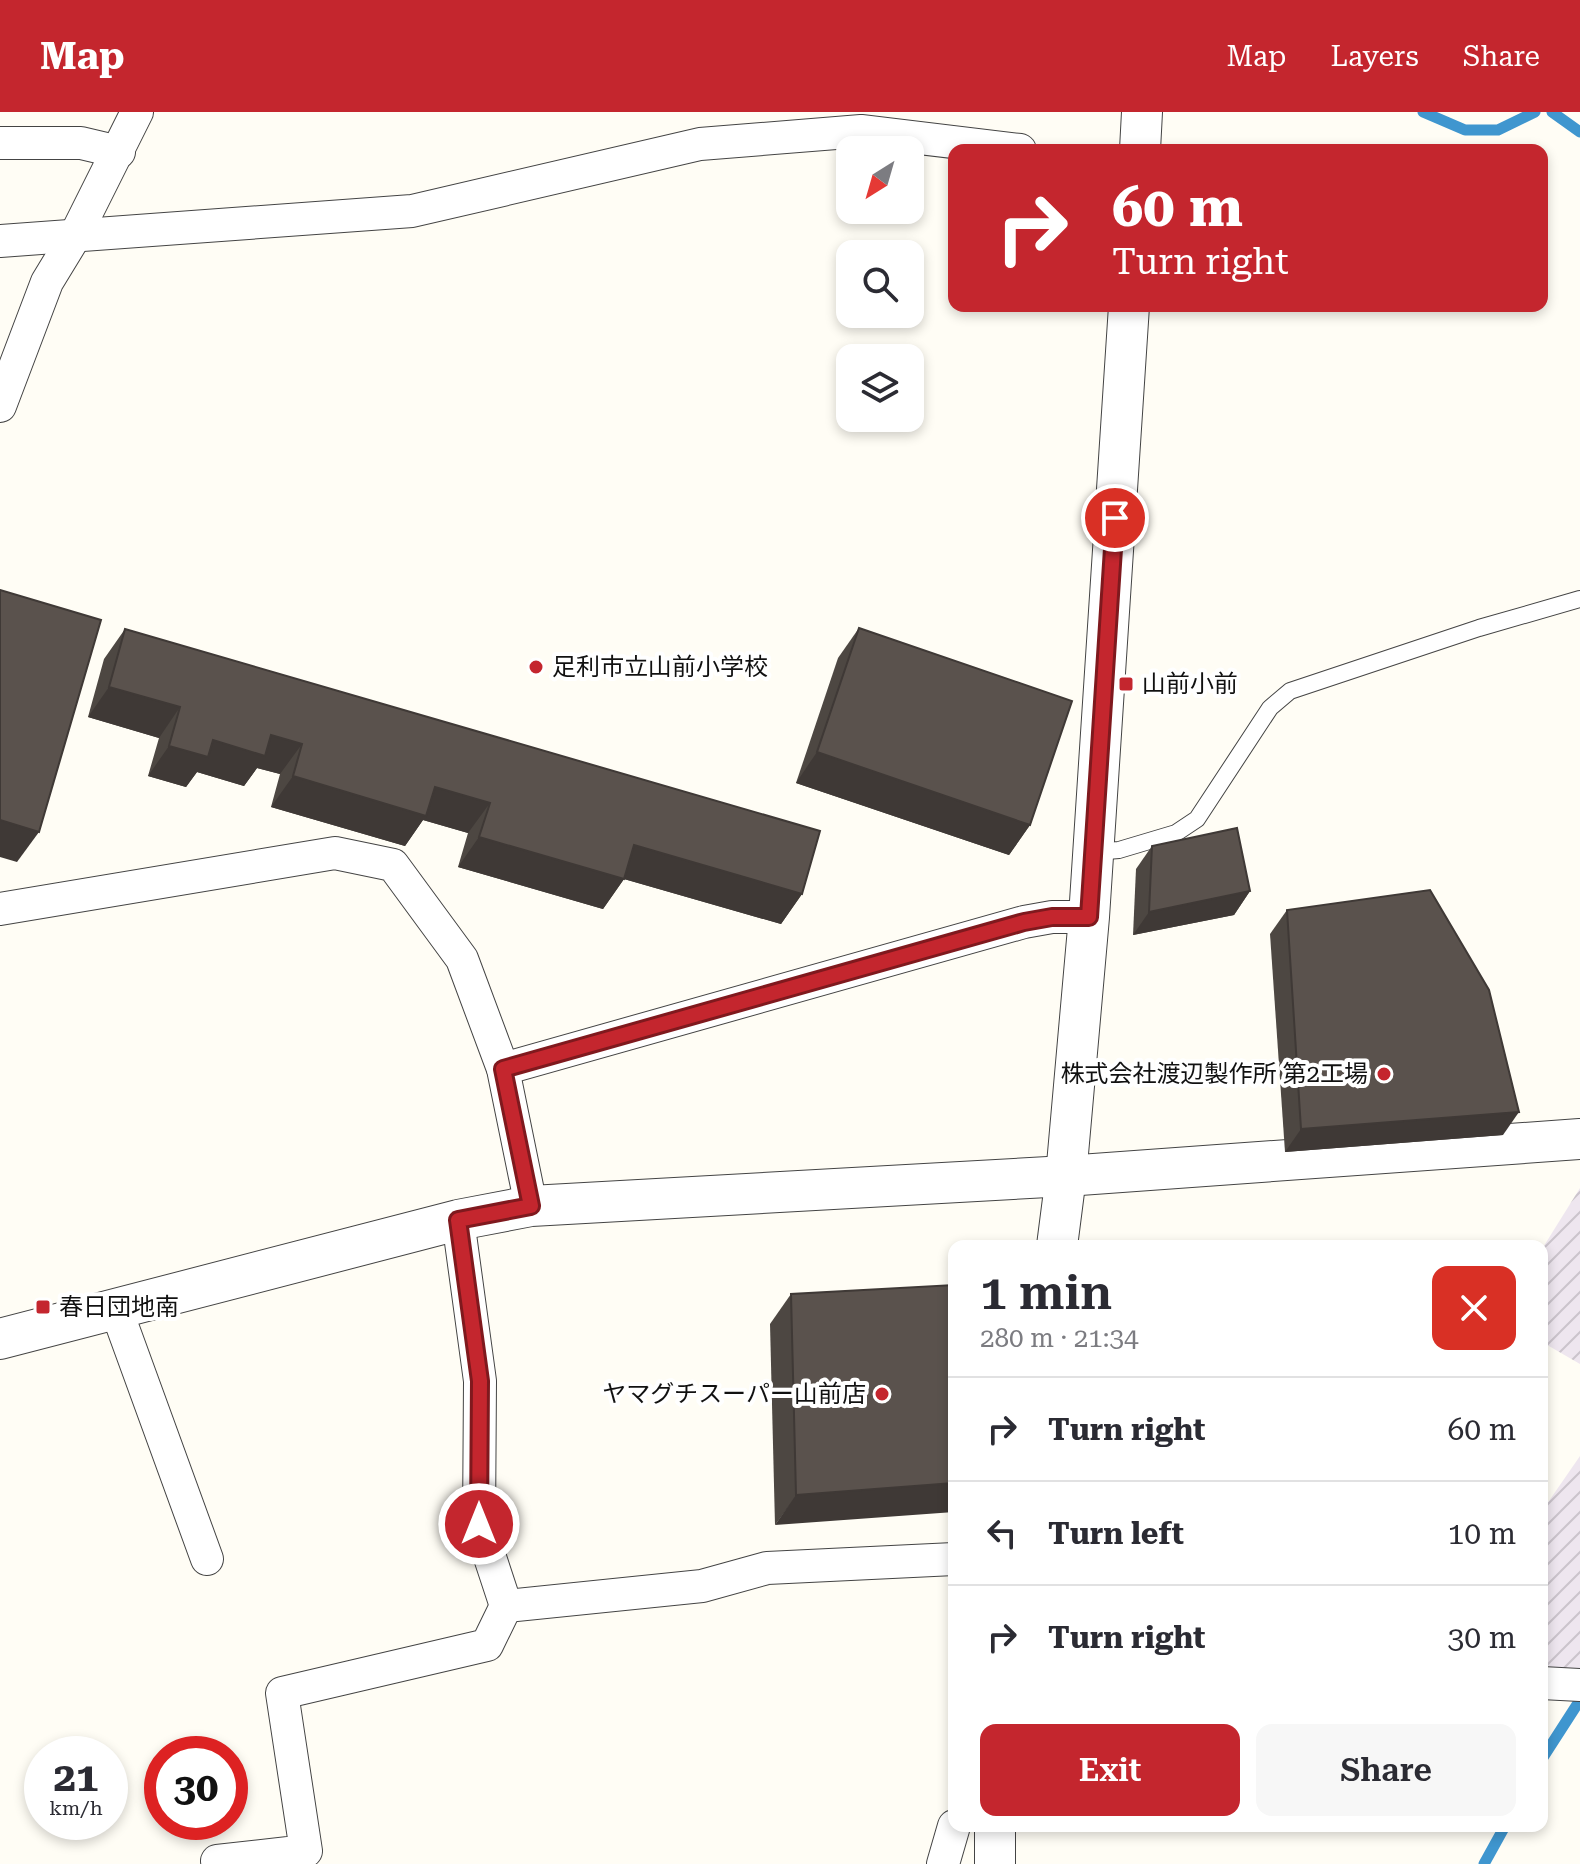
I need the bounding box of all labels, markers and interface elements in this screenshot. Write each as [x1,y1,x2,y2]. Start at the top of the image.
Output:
text: Map [40,34,125,78]
text: Map [1227,40,1286,73]
text: Layers [1330,40,1419,73]
text: Share [1463,40,1540,73]
north arrow [836,136,924,224]
map controls [836,136,924,432]
text: 60 m [1112,174,1243,240]
icon: right [980,176,1084,280]
button: search [836,240,924,328]
text: Turn right [1112,241,1289,283]
button: layers [836,344,924,432]
pin [1081,484,1149,552]
icon: arrive [1093,496,1137,540]
place label: 足利市立山前小学校 [552,653,768,681]
marker: 足利市立山前小学校 [527,658,545,676]
place label: 山前小前 [1142,670,1238,698]
marker: 山前小前 [1117,675,1135,693]
place label: 株式会社渡辺製作所 第2工場 [1060,1060,1368,1088]
marker: 株式会社渡辺製作所 第2工場 [1375,1065,1393,1083]
text: 1 min [980,1265,1112,1321]
button: close [1432,1266,1516,1350]
place label: 春日団地南 [59,1293,179,1321]
marker: 春日団地南 [34,1298,52,1316]
text: 280 m · 21:34 [980,1323,1139,1353]
place label: ヤマグチスーパー山前店 [602,1380,866,1408]
marker: ヤマグチスーパー山前店 [873,1385,891,1403]
icon: right [980,1407,1024,1451]
text: Turn right [1048,1412,1205,1447]
text: 60 m [1447,1412,1516,1447]
position arrow [437,1482,521,1566]
icon: left [980,1511,1024,1555]
text: Turn left [1048,1516,1184,1551]
text: 10 m [1447,1516,1516,1551]
icon: right [980,1615,1024,1659]
text: Turn right [1048,1620,1205,1655]
text: 30 m [1447,1620,1516,1655]
button: Exit [980,1724,1240,1816]
button: Share [1256,1724,1516,1816]
speed limit sign: 30 [144,1736,248,1840]
text: 21 [54,1754,98,1801]
text: km/h [49,1796,103,1820]

